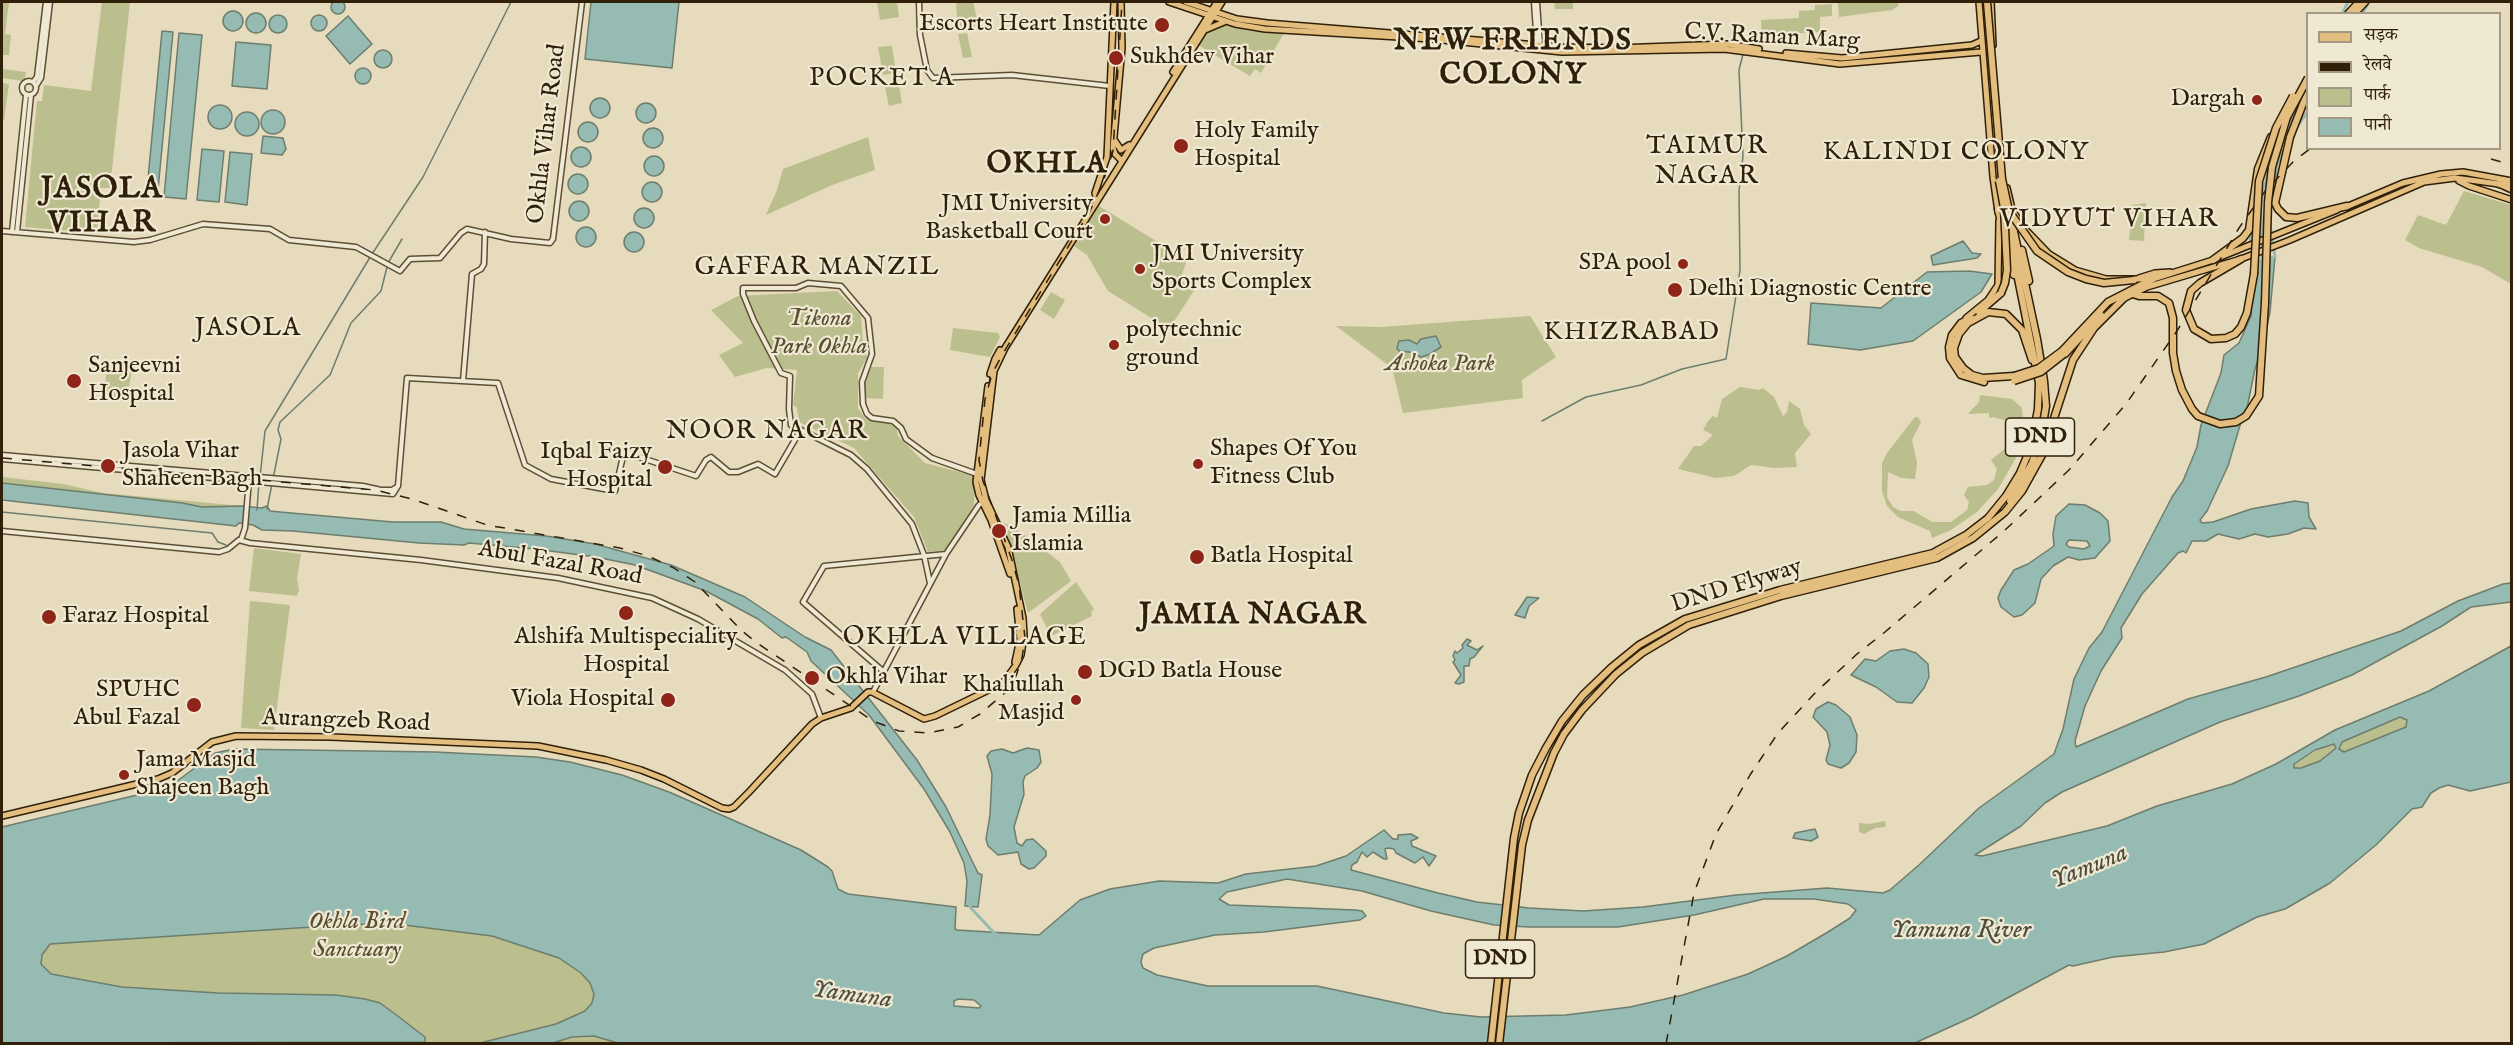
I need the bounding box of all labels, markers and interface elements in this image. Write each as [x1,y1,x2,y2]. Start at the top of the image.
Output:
place label: Escorts Heart Institute [919,11,1148,39]
legend [2306,12,2501,150]
marker: Escorts Heart Institute [1153,16,1171,34]
street label: C.V. Raman Marg [1683,19,1861,57]
text: सड़क [2364,24,2398,47]
district label: NEW FRIENDS COLONY [1394,25,1632,96]
street label: Okhla Vihar Road [523,42,573,226]
place label: Sukhdev Vihar [1130,44,1274,72]
marker: Sukhdev Vihar [1107,49,1125,67]
text: रेलवे [2364,54,2392,77]
district label: POCKET A [809,64,955,96]
text: पार्क [2364,84,2391,107]
place label: Dargah [2170,86,2245,114]
marker: Dargah [2250,93,2264,107]
text: पानी [2364,114,2391,137]
place label: Holy Family Hospital [1194,118,1319,174]
district label: TAIMUR NAGAR [1646,132,1768,194]
marker: Holy Family Hospital [1172,137,1190,155]
district label: KALINDI COLONY [1823,138,2089,170]
district label: OKHLA [986,148,1108,184]
district label: JASOLA VIHAR [41,173,163,243]
place label: JMI University Basketball Court [925,191,1093,247]
district label: VIDYUT VIHAR [1999,205,2219,237]
marker: JMI University Basketball Court [1098,212,1112,226]
place label: JMI University Sports Complex [1152,241,1312,297]
place label: SPA pool [1579,250,1671,278]
district label: GAFFAR MANZIL [694,253,940,285]
marker: SPA pool [1676,257,1690,271]
marker: JMI University Sports Complex [1133,262,1147,276]
place label: Delhi Diagnostic Centre [1688,276,1932,304]
marker: Delhi Diagnostic Centre [1666,281,1684,299]
park label: Tikona Park Okhla [771,306,867,362]
district label: JASOLA [194,314,302,346]
place label: polytechnic ground [1126,317,1242,373]
district label: KHIZRABAD [1544,318,1720,350]
marker: polytechnic ground [1107,338,1121,352]
park label: Ashoka Park [1385,351,1495,379]
place label: Sanjeevni Hospital [88,353,181,409]
marker: Sanjeevni Hospital [65,372,83,390]
district label: NOOR NAGAR [666,417,868,449]
road number: DND [2006,418,2074,456]
place label: Shapes Of You Fitness Club [1210,436,1357,492]
place label: Jasola Vihar Shaheen Bagh [122,438,262,494]
place label: Iqbal Faizy Hospital [540,439,652,495]
marker: Jasola Vihar Shaheen Bagh [99,457,117,475]
marker: Shapes Of You Fitness Club [1191,457,1205,471]
marker: Iqbal Faizy Hospital [656,458,674,476]
place label: Jamia Millia Islamia [1012,503,1131,559]
marker: Jamia Millia Islamia [990,522,1008,540]
street label: Abul Fazal Road [476,535,644,593]
place label: Batla Hospital [1210,543,1353,571]
marker: Batla Hospital [1188,548,1206,566]
street label: DND Flyway [1668,553,1806,621]
district label: JAMIA NAGAR [1139,599,1367,635]
place label: Faraz Hospital [62,603,209,631]
marker: Alshifa Multispeciality Hospital [617,604,635,622]
marker: Faraz Hospital [40,608,58,626]
district label: OKHLA VILLAGE [843,623,1087,655]
place label: Alshifa Multispeciality Hospital [514,624,738,680]
place label: DGD Batla House [1098,658,1282,686]
marker: DGD Batla House [1076,663,1094,681]
place label: Okhla Vihar [826,664,948,692]
marker: Okhla Vihar [803,669,821,687]
place label: Khaliullah Masjid [962,672,1064,728]
place label: SPUHC Abul Fazal [74,677,180,733]
place label: Viola Hospital [511,686,654,714]
marker: Viola Hospital [659,691,677,709]
marker: Khaliullah Masjid [1069,693,1083,707]
marker: SPUHC Abul Fazal [185,696,203,714]
street label: Aurangzeb Road [262,705,430,739]
place label: Jama Masjid Shajeen Bagh [136,747,269,803]
marker: Jama Masjid Shajeen Bagh [117,768,131,782]
water label: Yamuna [2047,839,2133,897]
park label: Okhla Bird Sanctuary [309,909,405,965]
water label: Yamuna River [1891,916,2031,948]
road number: DND [1466,940,1534,978]
water label: Yamuna [810,975,894,1017]

